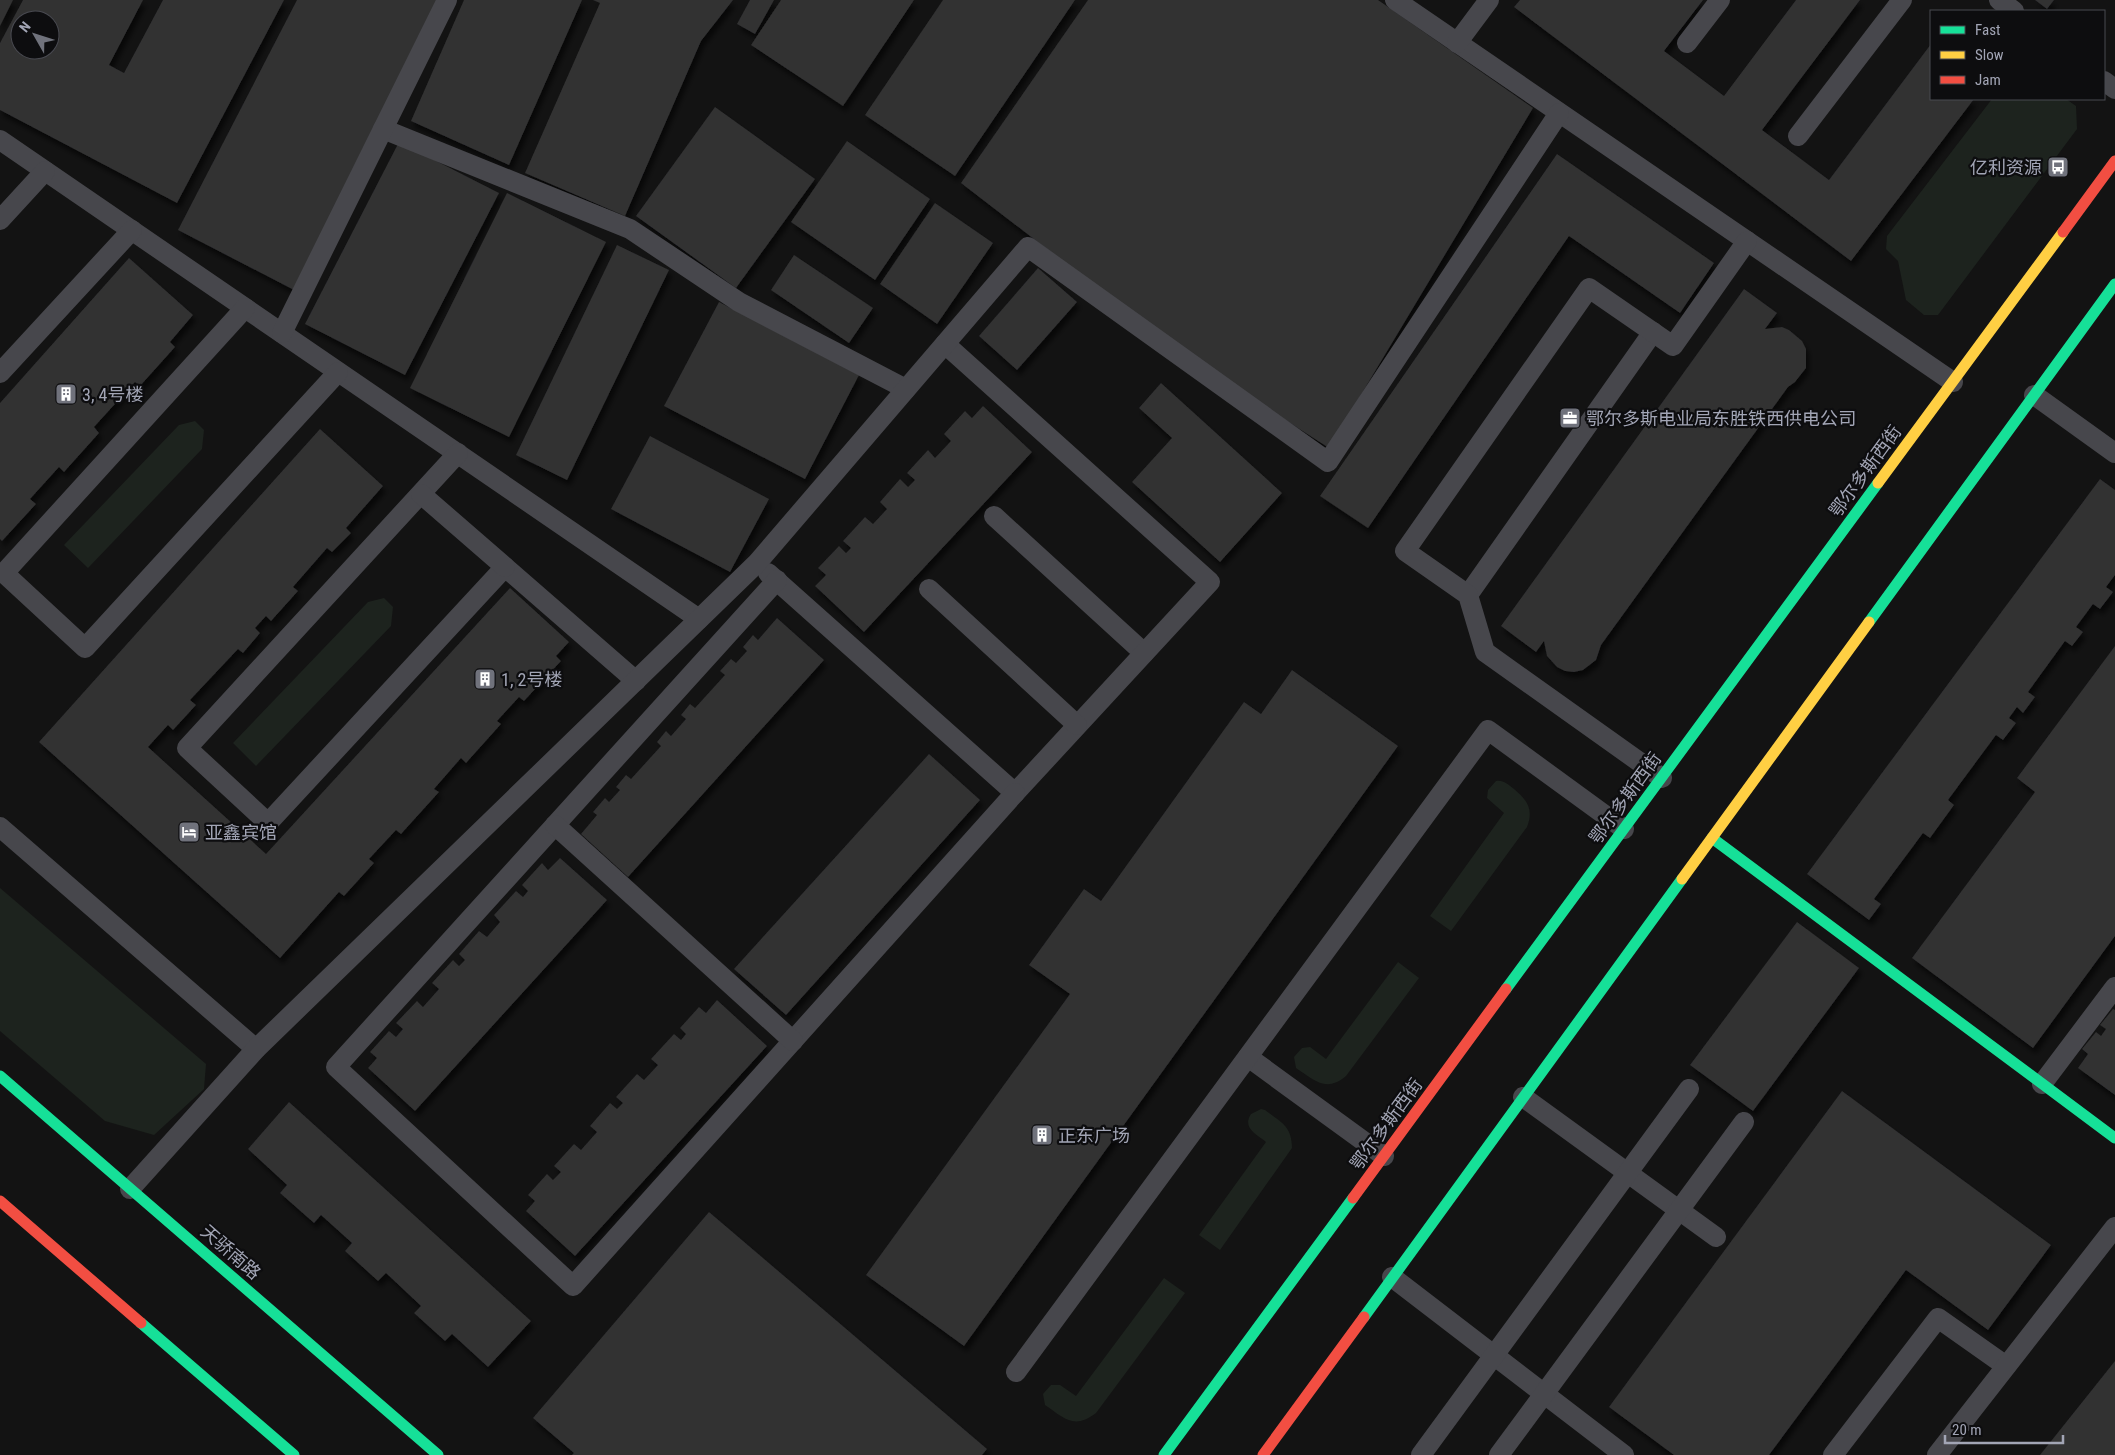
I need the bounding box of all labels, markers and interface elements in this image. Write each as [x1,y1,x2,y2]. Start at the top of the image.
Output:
north arrow [10,10,60,60]
legend [1930,10,2105,100]
text: N [16,18,34,35]
text: Fast [1975,21,2000,39]
text: Slow [1975,46,2004,64]
text: Jam [1975,71,2001,89]
bus stop icon: 亿利资源 [2046,155,2070,179]
place label: 亿利资源 [1970,157,2042,178]
building icon: 3, 4号楼 [54,382,78,406]
place label: 3, 4号楼 [82,384,143,405]
office icon: 鄂尔多斯电业局东胜铁西供电公司 [1558,406,1582,430]
place label: 鄂尔多斯电业局东胜铁西供电公司 [1586,408,1856,429]
street label: 鄂尔多斯西街 [1825,421,1905,521]
building icon: 1, 2号楼 [473,667,497,691]
place label: 1, 2号楼 [501,669,562,690]
street label: 鄂尔多斯西街 [1585,748,1665,848]
hotel icon: 亚鑫宾馆 [177,820,201,844]
place label: 亚鑫宾馆 [205,822,277,843]
street label: 鄂尔多斯西街 [1346,1074,1426,1174]
building icon: 正东广场 [1030,1123,1054,1147]
place label: 正东广场 [1058,1125,1130,1146]
street label: 天骄南路 [197,1220,265,1284]
scale bar [1945,1412,2062,1444]
text: 20 m [1952,1421,1982,1439]

